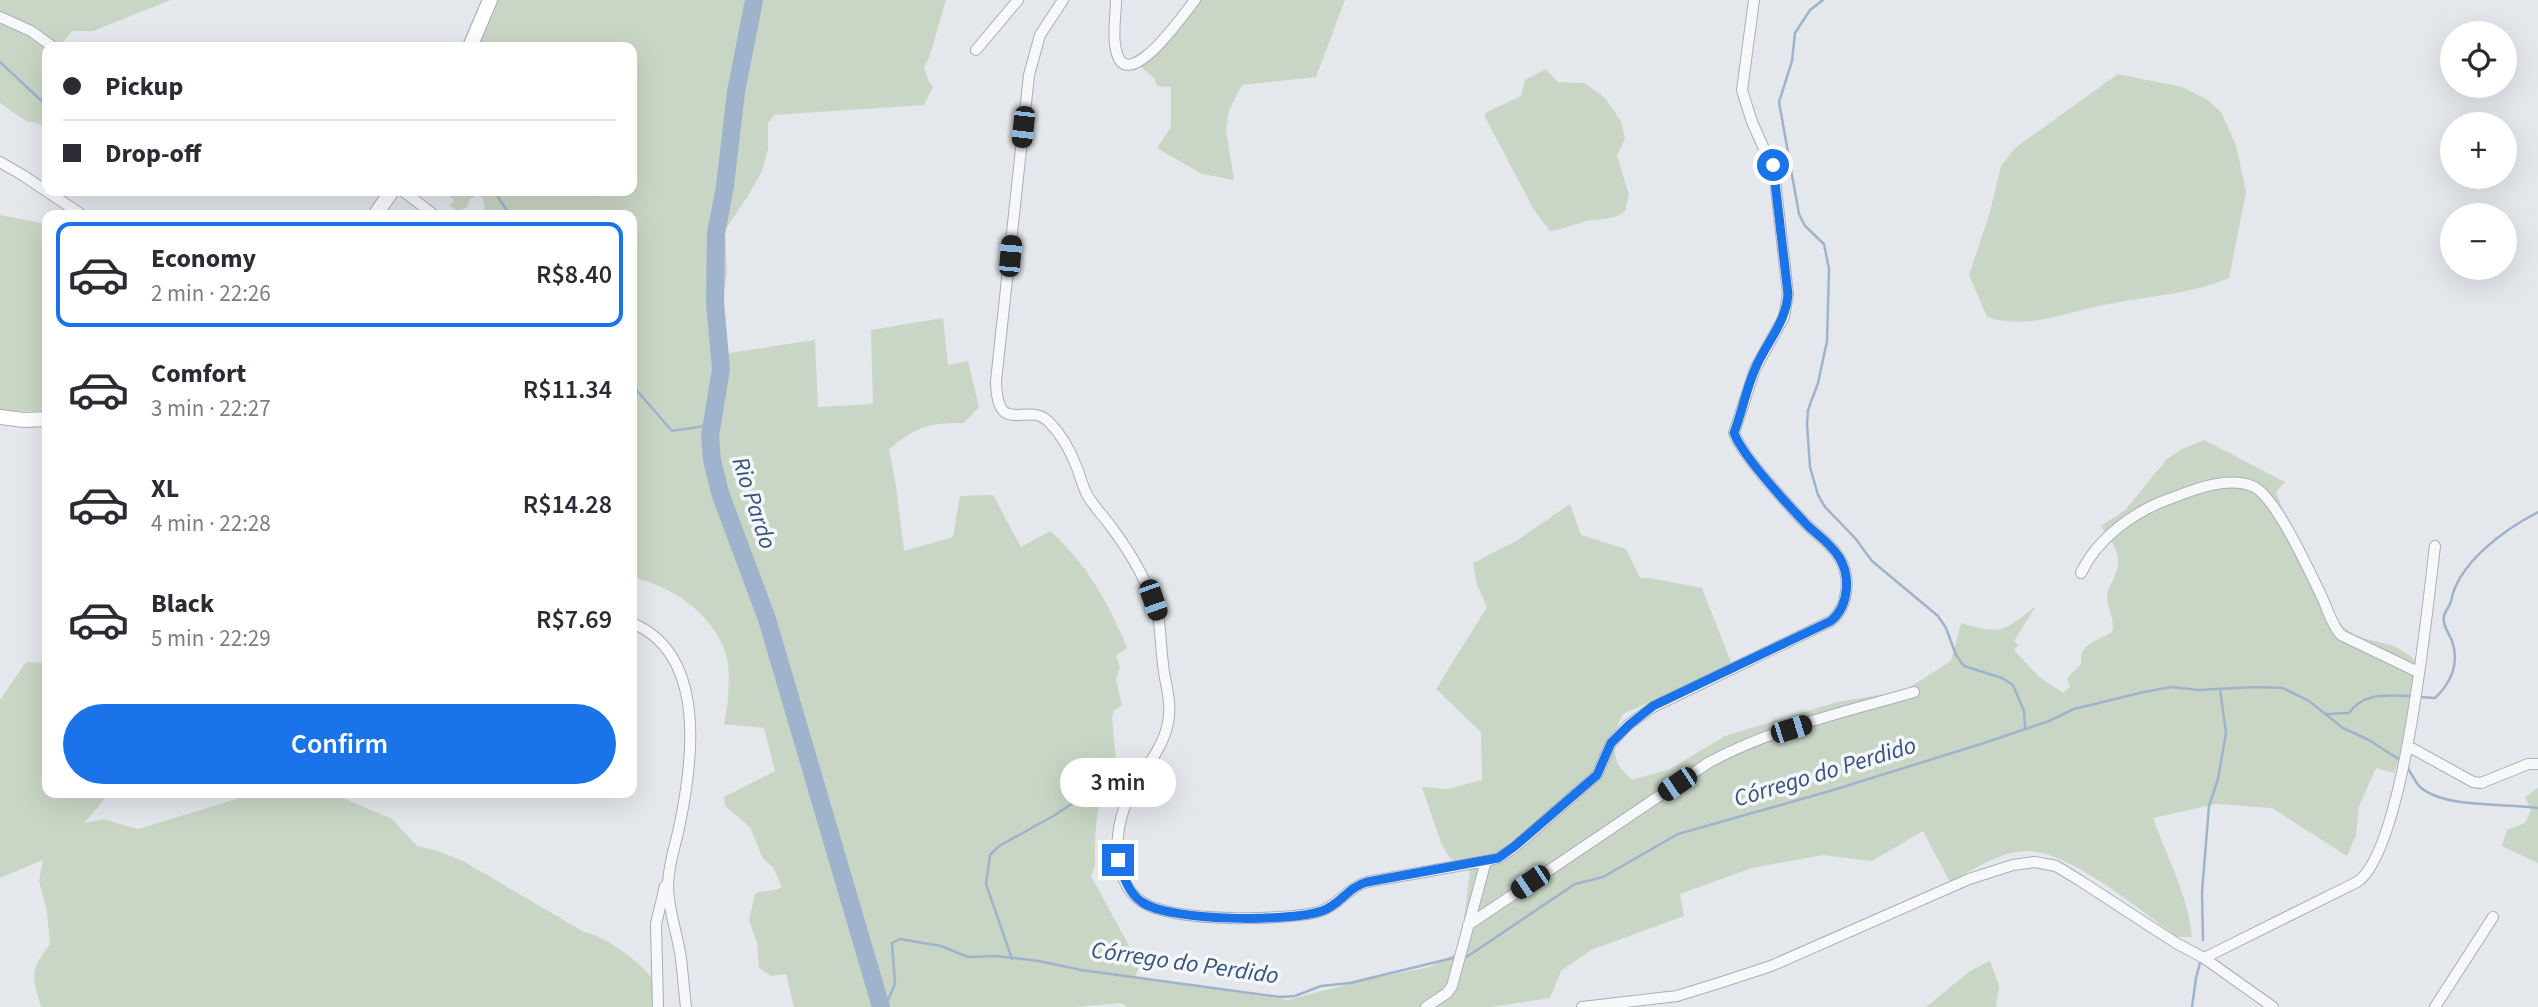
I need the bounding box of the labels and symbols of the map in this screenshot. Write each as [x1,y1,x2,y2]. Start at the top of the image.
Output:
car [1011,105,1036,149]
route start [1757,149,1789,181]
car [998,234,1023,278]
water label: Rio Pardo [723,452,785,554]
car [1137,577,1170,623]
car [1768,713,1815,745]
water label: Córrego do Perdido [1729,728,1921,816]
callout: 3 min [1060,758,1176,808]
car [1654,764,1701,804]
route end [1102,844,1134,876]
car [1507,862,1554,902]
water label: Córrego do Perdido [1089,933,1281,993]

